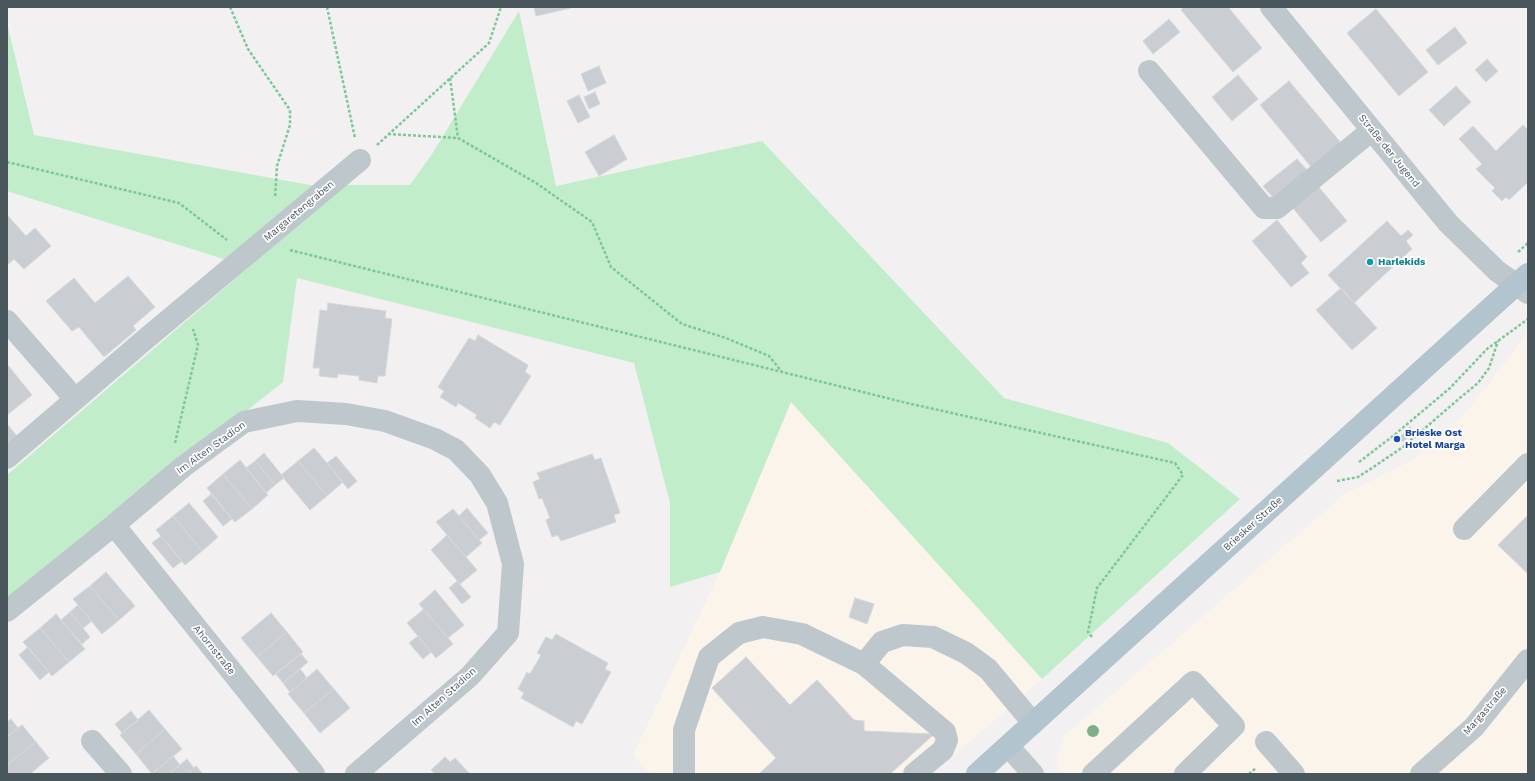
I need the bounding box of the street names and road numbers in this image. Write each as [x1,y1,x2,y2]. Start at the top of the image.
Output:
street label: Straße der Jugend [1356,112,1422,190]
street label: Margaretengraben [262,178,336,244]
street label: Im Alten Stadion [174,419,248,477]
street label: Briesker Straße [1221,494,1285,554]
street label: Ahornstraße [190,623,238,677]
street label: Im Alten Stadion [409,665,479,729]
street label: Margastraße [1461,684,1509,738]

